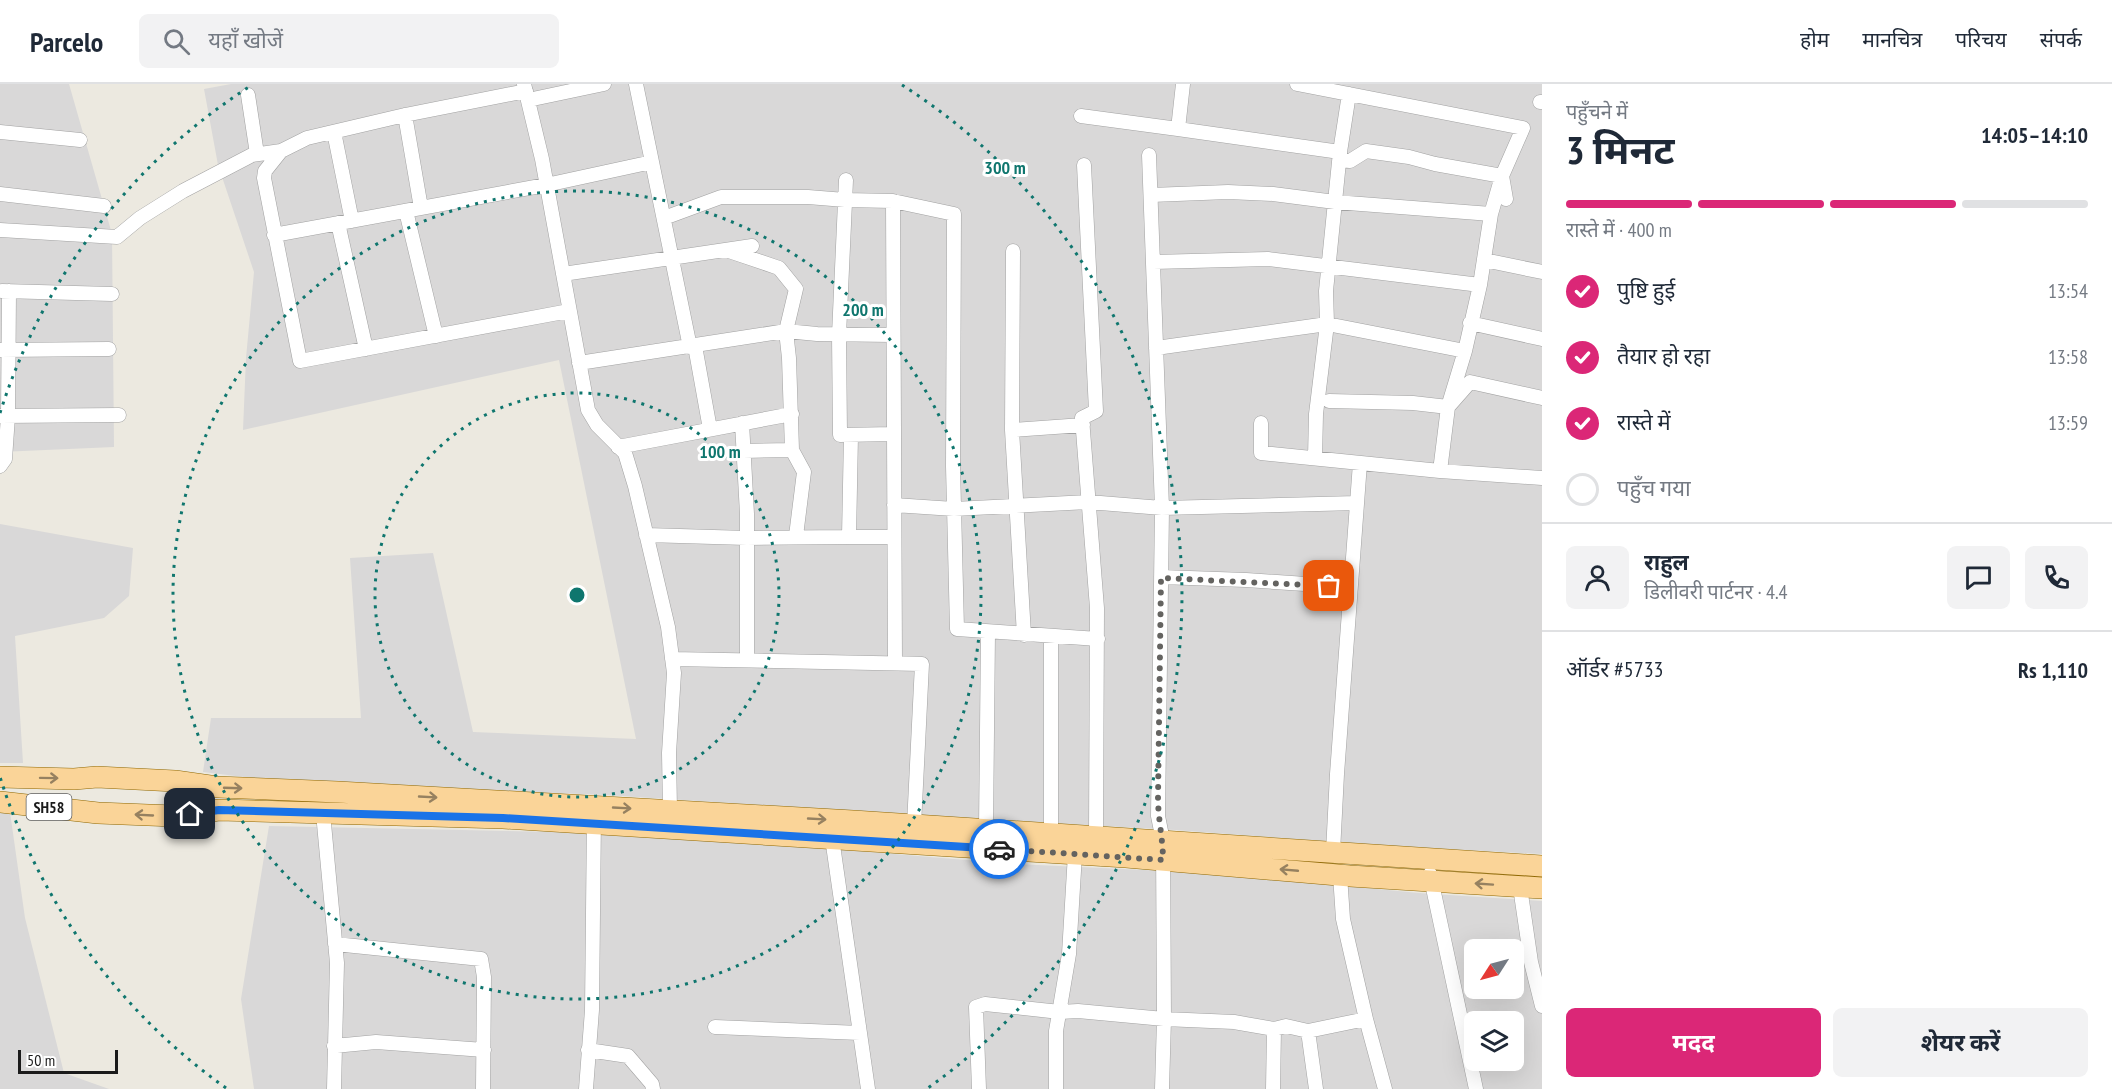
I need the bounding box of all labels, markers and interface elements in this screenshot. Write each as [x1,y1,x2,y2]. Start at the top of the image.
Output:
search box [139,14,559,68]
text: Parcelo [30,23,103,60]
icon: search [160,25,193,58]
text: यहाँ खोजें [208,26,283,54]
text: होम [1800,26,1829,53]
text: मानचित्र [1862,26,1922,53]
text: परिचय [1955,26,2007,53]
text: संपर्क [2040,26,2082,53]
text: पहुँचने में [1566,99,1628,125]
text: 14:05–14:10 [1981,121,2088,149]
text: 3 मिनट [1566,124,1675,175]
text: 300 m [984,156,1026,179]
text: रास्ते में · 400 m [1566,217,1672,243]
icon: check [1566,275,1599,308]
text: पुष्टि हुई [1617,276,1675,304]
text: 13:54 [2048,278,2088,304]
text: 200 m [842,298,884,321]
icon: check [1566,341,1599,374]
text: तैयार हो रहा [1617,342,1710,370]
text: 13:58 [2048,344,2088,370]
icon: check [1566,407,1599,440]
text: रास्ते में [1617,408,1671,436]
text: 13:59 [2048,410,2088,436]
text: 100 m [699,440,741,463]
text: पहुँच गया [1617,474,1691,502]
button: person [1566,546,1629,609]
button: chat [1947,546,2010,609]
button: phone [2025,546,2088,609]
text: राहुल [1644,548,1689,576]
pin [1303,560,1354,611]
icon: bag [1312,569,1345,602]
text: डिलीवरी पार्टनर · 4.4 [1644,579,1788,605]
centre of rings [567,585,587,605]
text: ऑर्डर #5733 [1566,655,1663,683]
text: Rs 1,110 [2018,656,2088,684]
one-way arrow [38,773,58,784]
one-way arrow [222,782,242,794]
pin [164,788,215,839]
one-way arrow [417,792,437,803]
road number: SH58 [26,794,72,820]
icon: home [173,797,206,830]
one-way arrow [612,802,632,813]
one-way arrow [135,809,155,820]
one-way arrow [807,813,826,824]
courier [969,819,1029,879]
icon: car [983,833,1016,866]
one-way arrow [1280,865,1300,876]
one-way arrow [1474,878,1494,889]
north arrow [1464,939,1524,999]
map controls [1464,939,1524,1071]
button: मदद [1566,1008,1821,1077]
button: शेयर करें [1833,1008,2088,1077]
button: layers [1464,1011,1524,1071]
scale bar [18,1047,118,1074]
text: 50 m [27,1050,55,1070]

